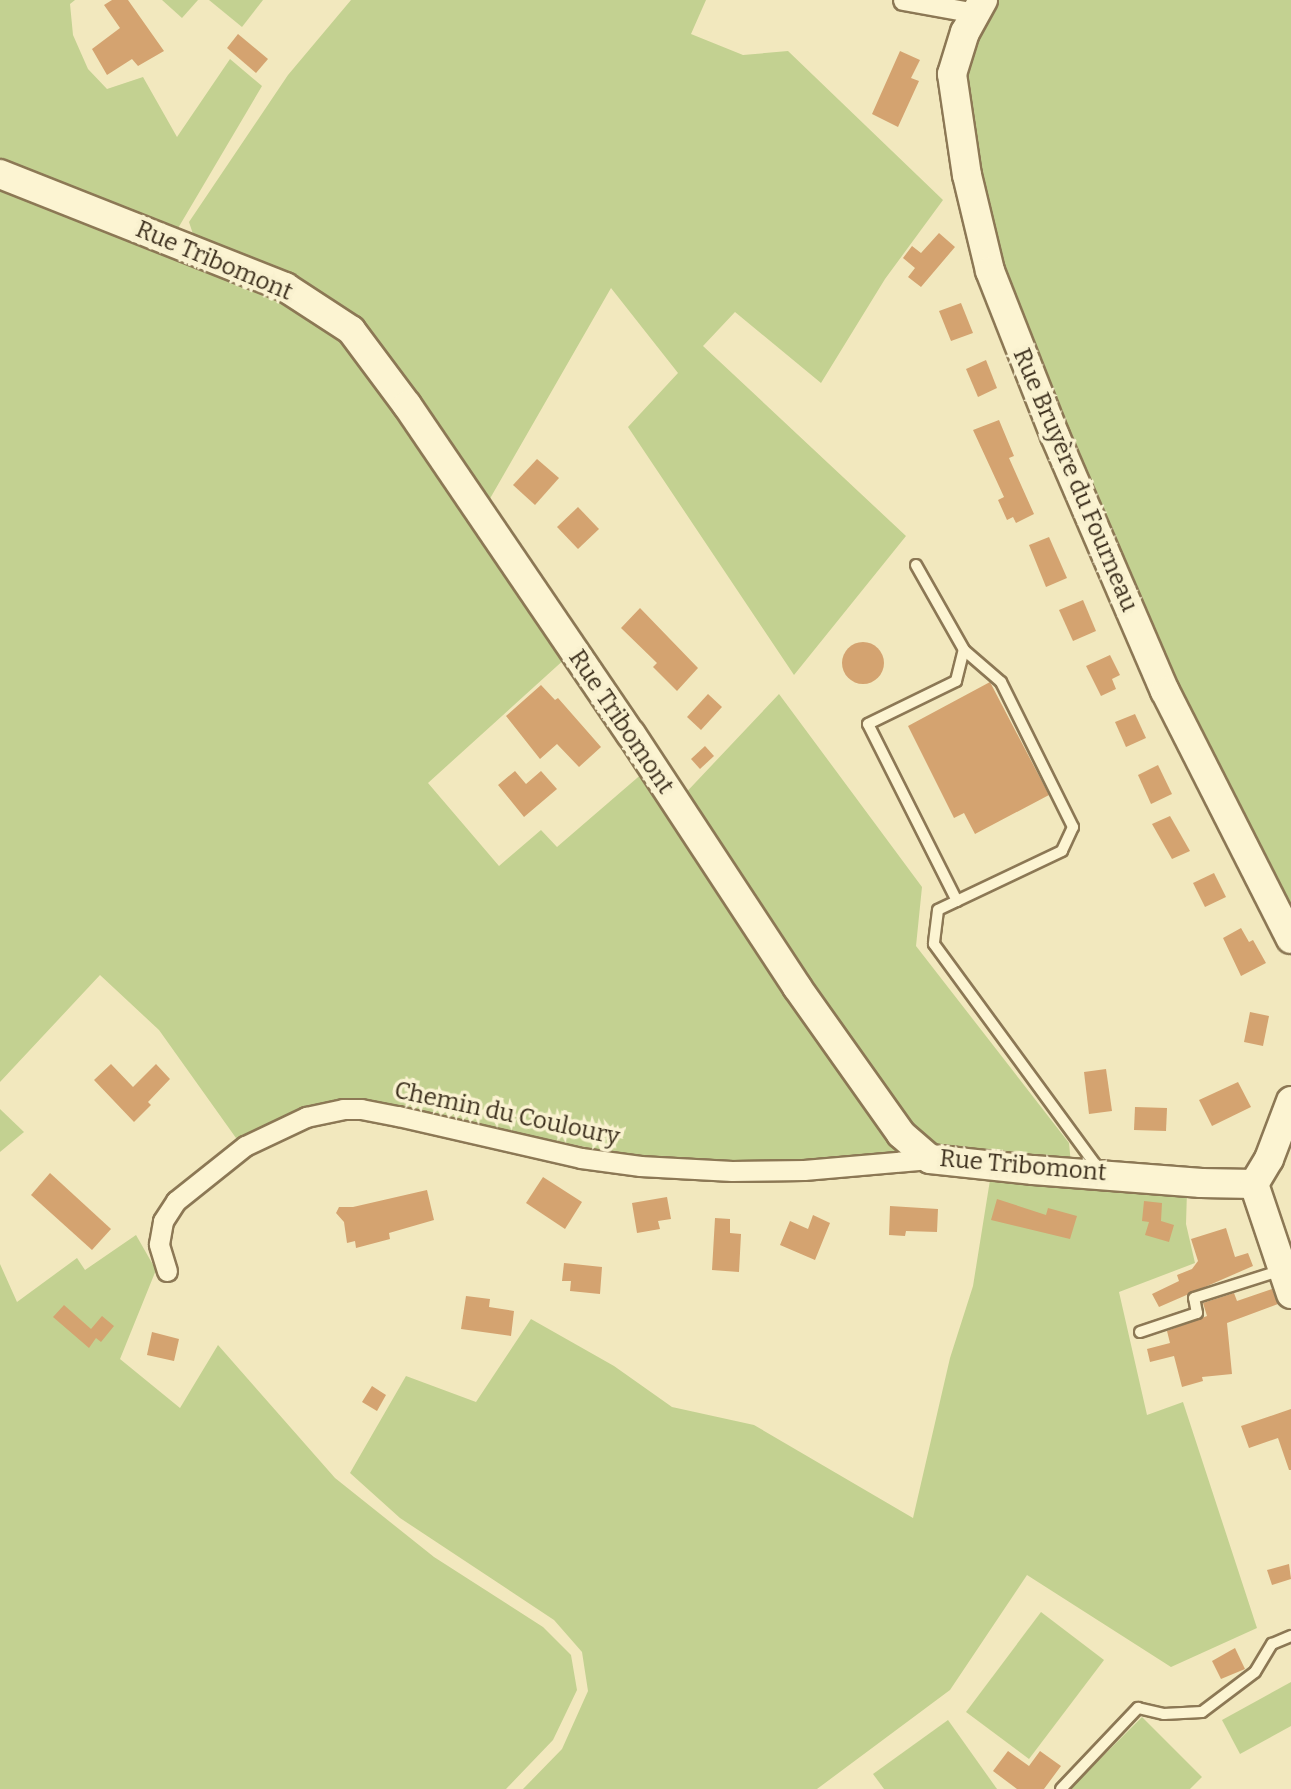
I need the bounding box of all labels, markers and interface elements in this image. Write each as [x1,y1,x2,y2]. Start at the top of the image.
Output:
street label: Rue Tribomont [131,215,297,307]
street label: Rue Bruyère du Fourneau [1006,344,1144,616]
street label: Rue Tribomont [562,645,680,799]
street label: Chemin du Couloury [392,1076,622,1152]
street label: Rue Tribomont [938,1144,1108,1188]

